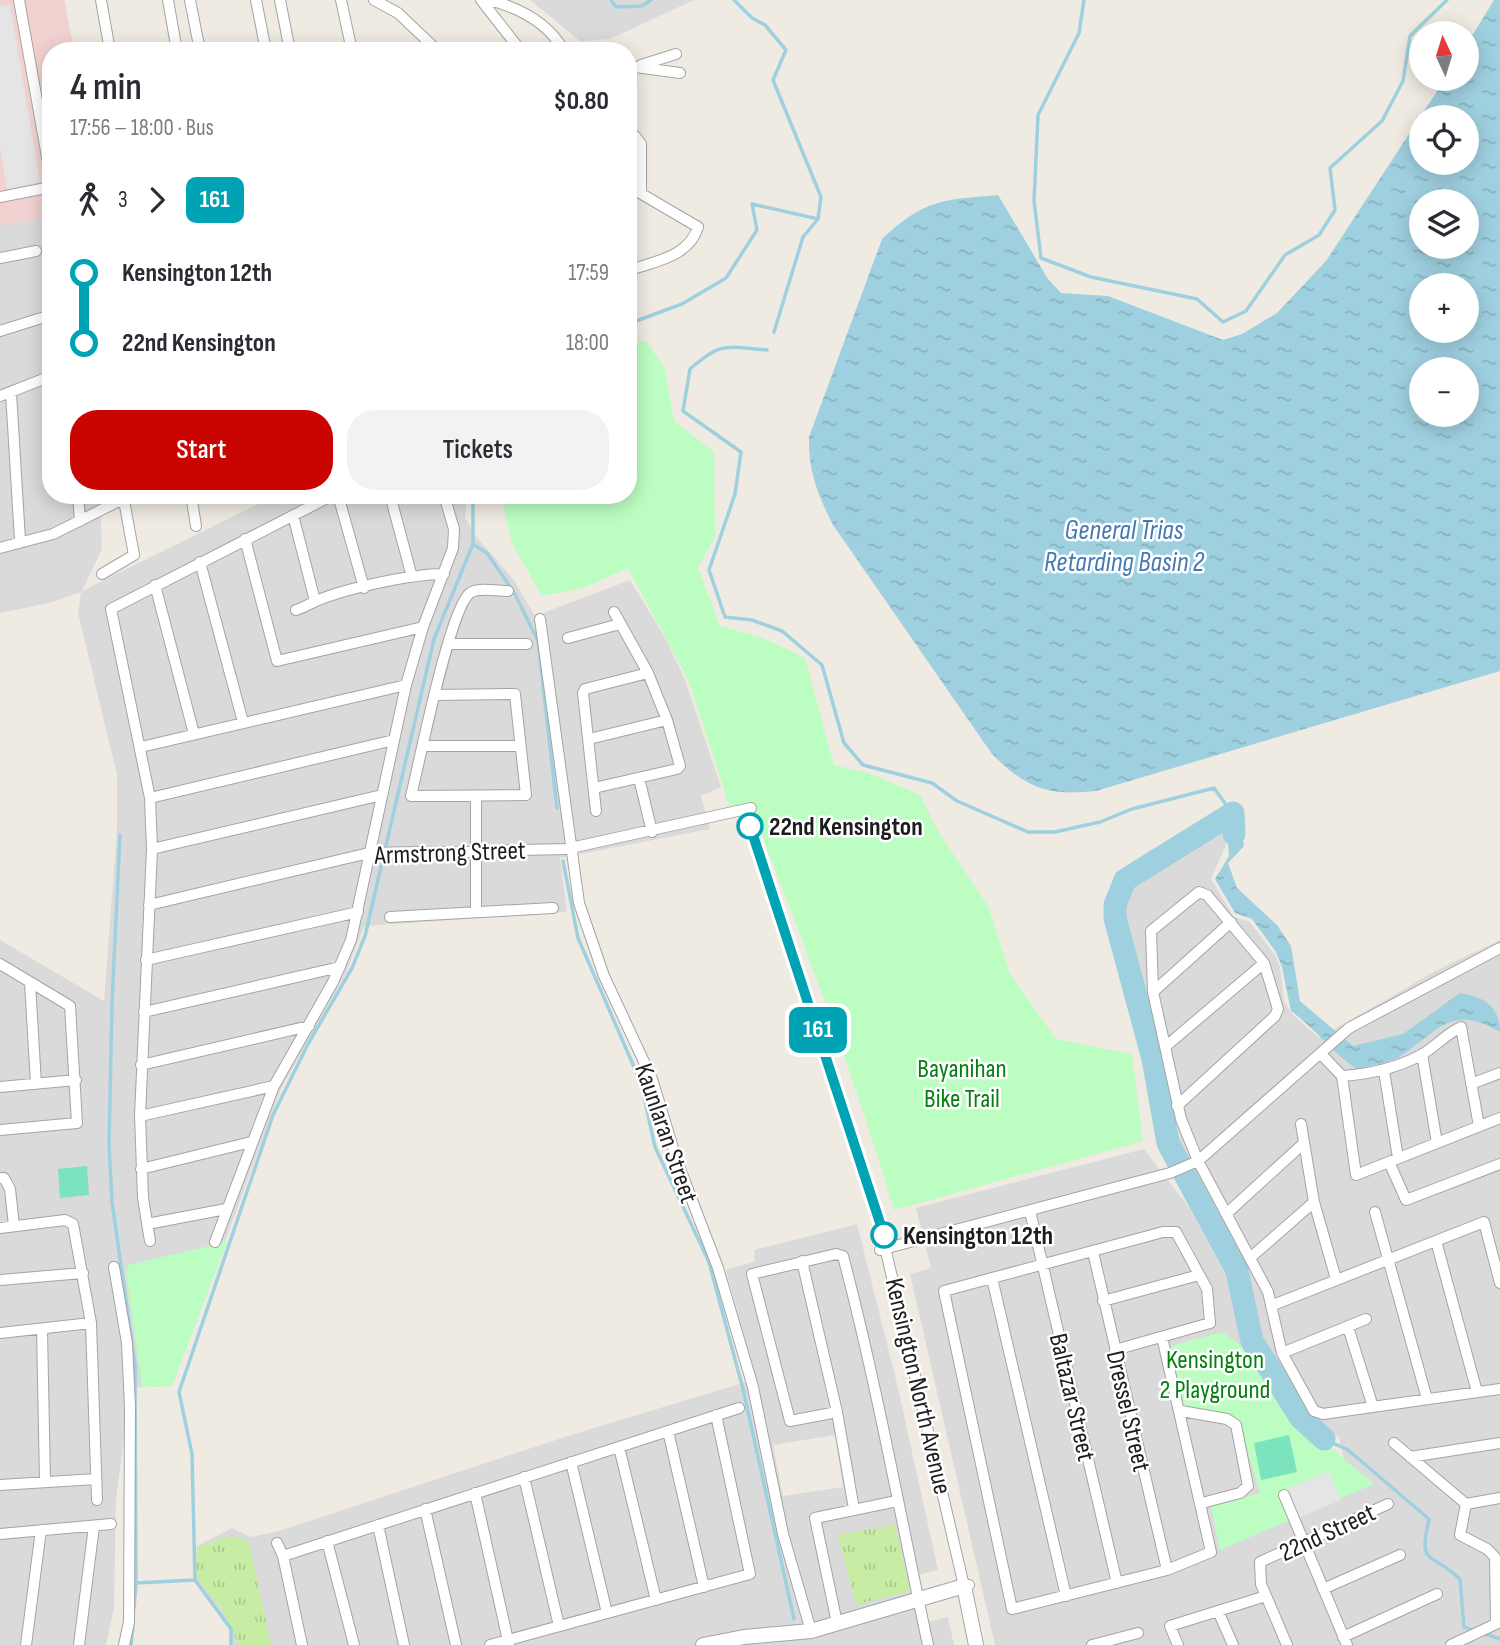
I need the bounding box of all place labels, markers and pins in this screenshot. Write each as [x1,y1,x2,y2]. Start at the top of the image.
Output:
place label: 22nd Kensington [769,812,923,843]
marker: 22nd Kensington [737,813,763,839]
place label: Kensington 12th [903,1221,1053,1252]
marker: Kensington 12th [871,1222,897,1248]

